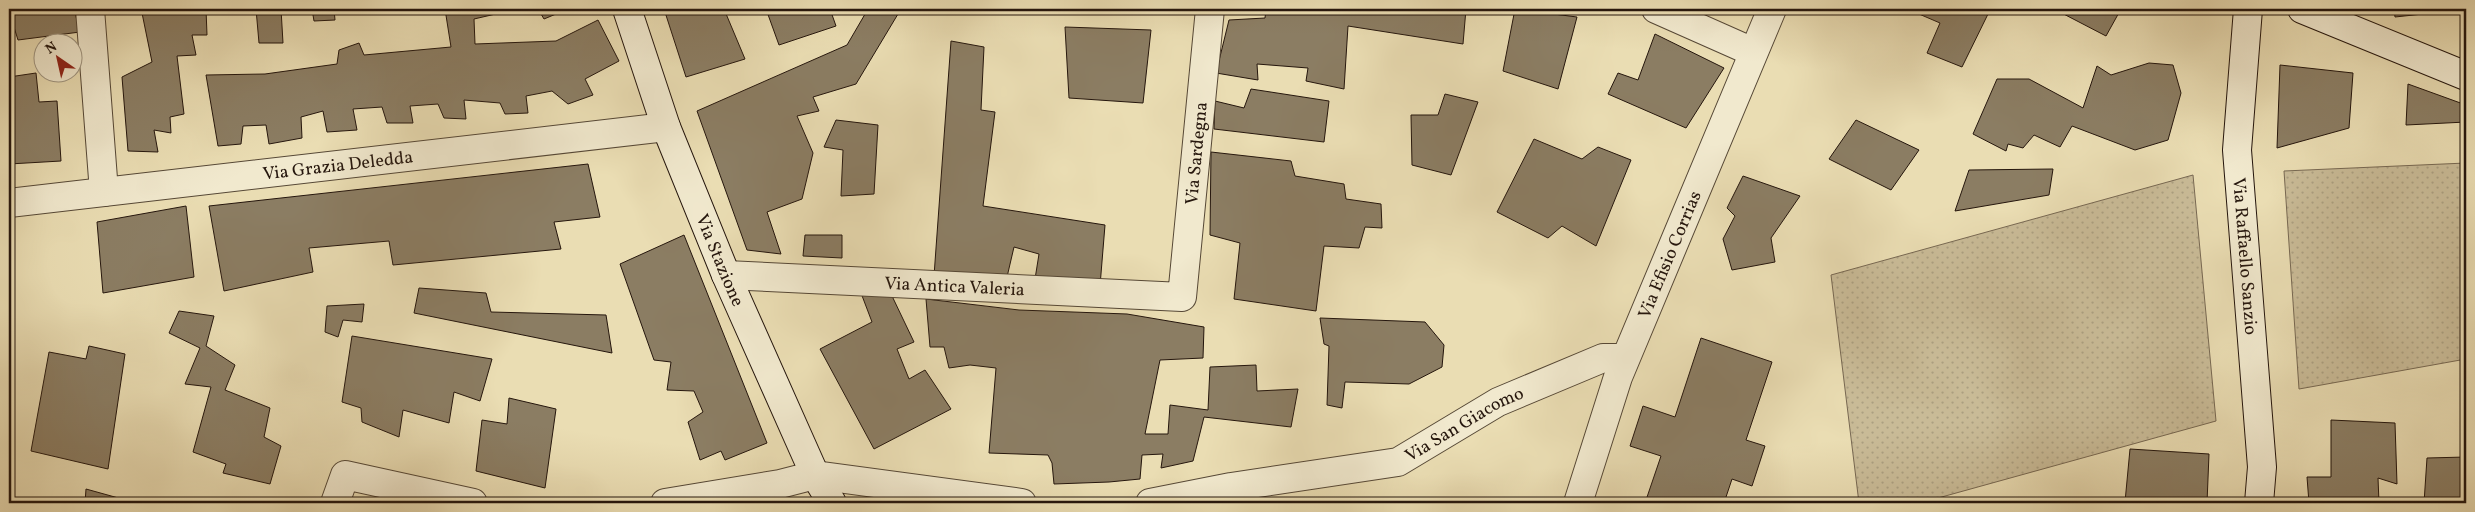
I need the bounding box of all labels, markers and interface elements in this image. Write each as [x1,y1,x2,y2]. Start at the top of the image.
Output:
north arrow [32,32,82,82]
text: N [42,38,61,59]
street label: Via Sardegna [1180,101,1215,206]
street label: Via Grazia Deledda [262,145,414,188]
street label: Via Raffaello Sanzio [2225,177,2263,336]
street label: Via Efisio Corrias [1633,187,1709,323]
street label: Via Stazione [689,211,749,311]
street label: Via Antica Valeria [884,272,1025,303]
street label: Via San Giacomo [1401,382,1528,469]

